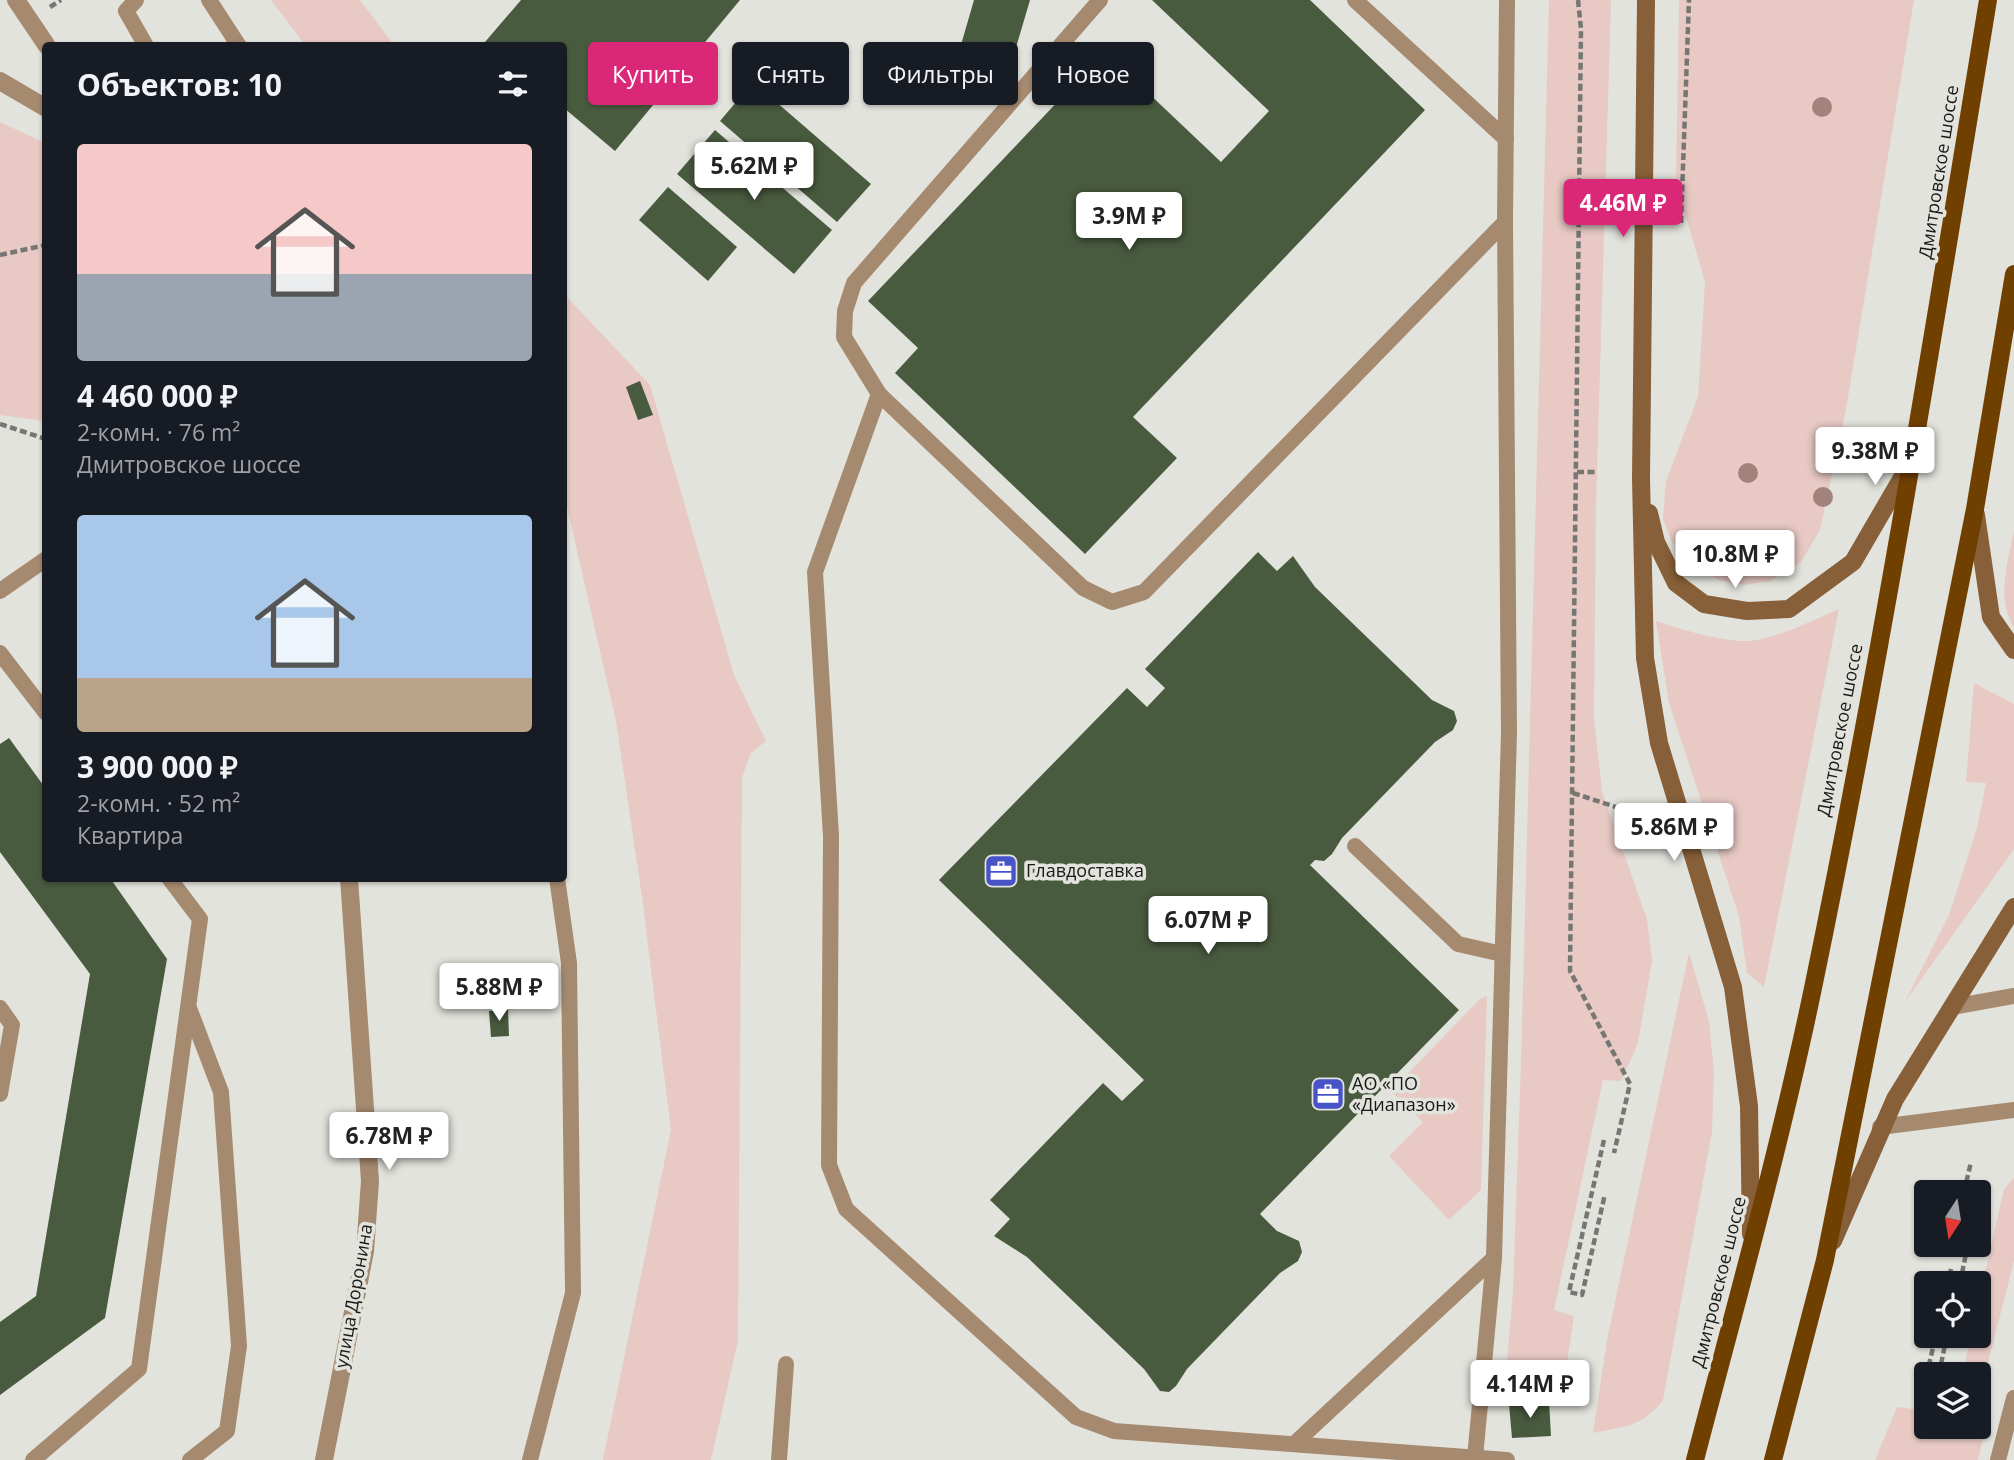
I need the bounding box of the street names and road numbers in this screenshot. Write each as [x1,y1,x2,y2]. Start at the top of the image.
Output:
street label: Дмитровское шоссе [1912,83,1964,260]
street label: Дмитровское шоссе [1811,641,1868,818]
street label: Дмитровское шоссе [1685,1194,1751,1370]
street label: улица Доронина [329,1222,378,1370]

